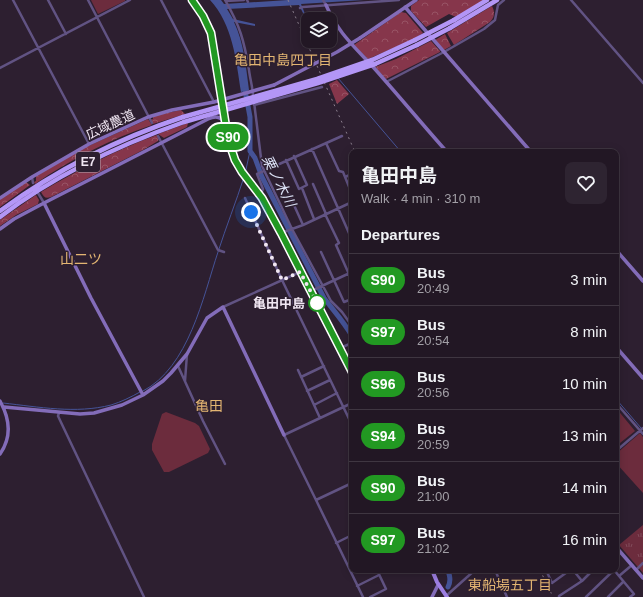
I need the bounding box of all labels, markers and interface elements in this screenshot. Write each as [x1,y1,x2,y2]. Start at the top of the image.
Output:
map controls [301,12,337,48]
button: layers [301,12,337,48]
district label: 亀田中島四丁目 [234,52,332,68]
street label: 広域農道 [83,107,137,142]
line badge: S90 [205,124,251,150]
text: S90 [216,129,240,145]
road number: E7 [76,152,100,172]
water label: 栗ノ木川 [259,152,300,211]
button: heart [565,162,607,204]
text: 亀田中島 [361,165,437,186]
text: Walk · 4 min · 310 m [361,191,480,206]
your location [241,202,261,222]
text: Departures [361,226,440,243]
district label: 山二ツ [60,251,102,267]
text: Bus [417,264,445,281]
text: 3 min [570,271,607,288]
text: S90 [371,272,395,288]
text: 20:49 [417,281,450,296]
marker: 亀田中島 [308,294,326,312]
place label: 亀田中島 [253,296,305,311]
text: Bus [417,316,445,333]
text: 8 min [570,323,607,340]
text: S97 [371,324,395,340]
text: 20:54 [417,333,450,348]
text: Bus [417,368,445,385]
text: 10 min [562,375,607,392]
text: S96 [371,376,395,392]
text: 20:56 [417,385,450,400]
district label: 亀田 [195,398,223,414]
text: Bus [417,420,445,437]
text: 13 min [562,427,607,444]
text: S94 [371,428,395,444]
text: 20:59 [417,437,450,452]
text: Bus [417,472,445,489]
text: 14 min [562,479,607,496]
text: S90 [371,480,395,496]
text: 21:00 [417,489,450,504]
text: Bus [417,524,445,541]
text: 16 min [562,531,607,548]
text: S97 [371,532,395,548]
text: 21:02 [417,541,450,556]
district label: 東船場五丁目 [468,577,552,593]

